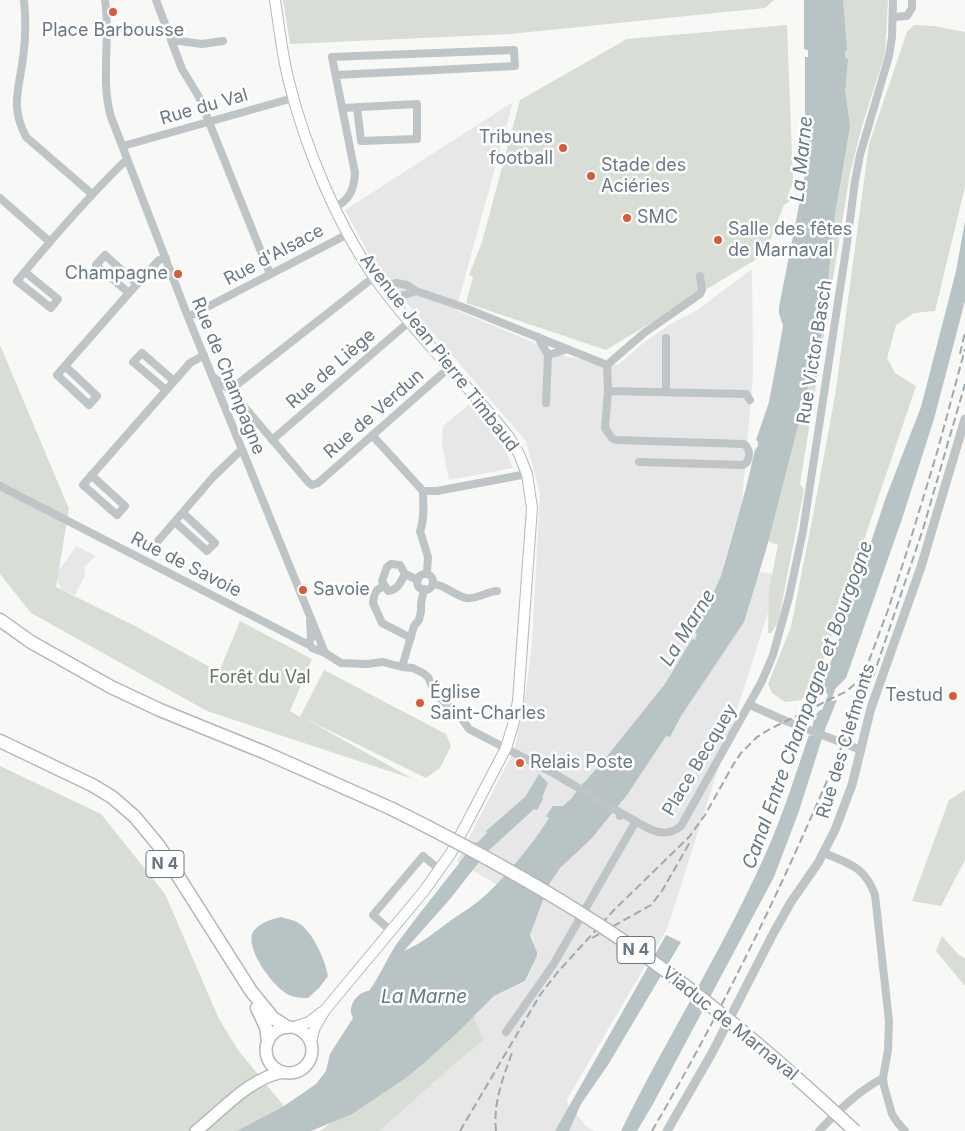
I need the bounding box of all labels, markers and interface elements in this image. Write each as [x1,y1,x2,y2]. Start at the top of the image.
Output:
marker: Place Barbousse [107,6,119,18]
place label: Place Barbousse [42,20,184,42]
street label: Rue du Val [158,84,250,130]
water label: La Marne [786,115,818,203]
place label: Tribunes football [479,127,553,170]
marker: Tribunes football [557,142,569,154]
place label: Stade des Aciéries [601,155,686,198]
marker: Stade des Aciéries [585,170,597,182]
place label: SMC [637,207,678,229]
marker: SMC [621,212,633,224]
place label: Salle des fêtes de Marnaval [728,219,852,262]
street label: Rue d'Alsace [220,220,328,290]
marker: Salle des fêtes de Marnaval [712,234,724,246]
street label: Avenue Jean Pierre Timbaud [355,250,523,456]
place label: Champagne [65,263,168,285]
marker: Champagne [172,268,184,280]
street label: Rue Victor Basch [793,278,837,426]
street label: Rue de Champagne [187,294,269,458]
street label: Rue de Liège [282,324,380,414]
street label: Rue de Verdun [320,365,428,463]
street label: Rue de Savoie [127,528,245,602]
water label: Canal Entre Champagne et Bourgogne [738,538,878,872]
place label: Savoie [313,579,370,601]
marker: Savoie [297,584,309,596]
water label: La Marne [655,585,721,671]
street label: Rue des Clefmonts [812,661,880,821]
park label: Forêt du Val [209,667,311,689]
place label: Église Saint-Charles [430,682,546,724]
place label: Testud [885,685,943,707]
marker: Testud [947,690,959,702]
marker: Église Saint-Charles [414,697,426,709]
street label: Place Becquey [658,700,742,820]
place label: Relais Poste [530,752,633,774]
marker: Relais Poste [514,757,526,769]
road number: N 4 [146,851,184,878]
road number: N 4 [617,936,655,964]
street label: Viaduc de Marnaval [658,962,802,1086]
water label: La Marne [381,986,467,1008]

